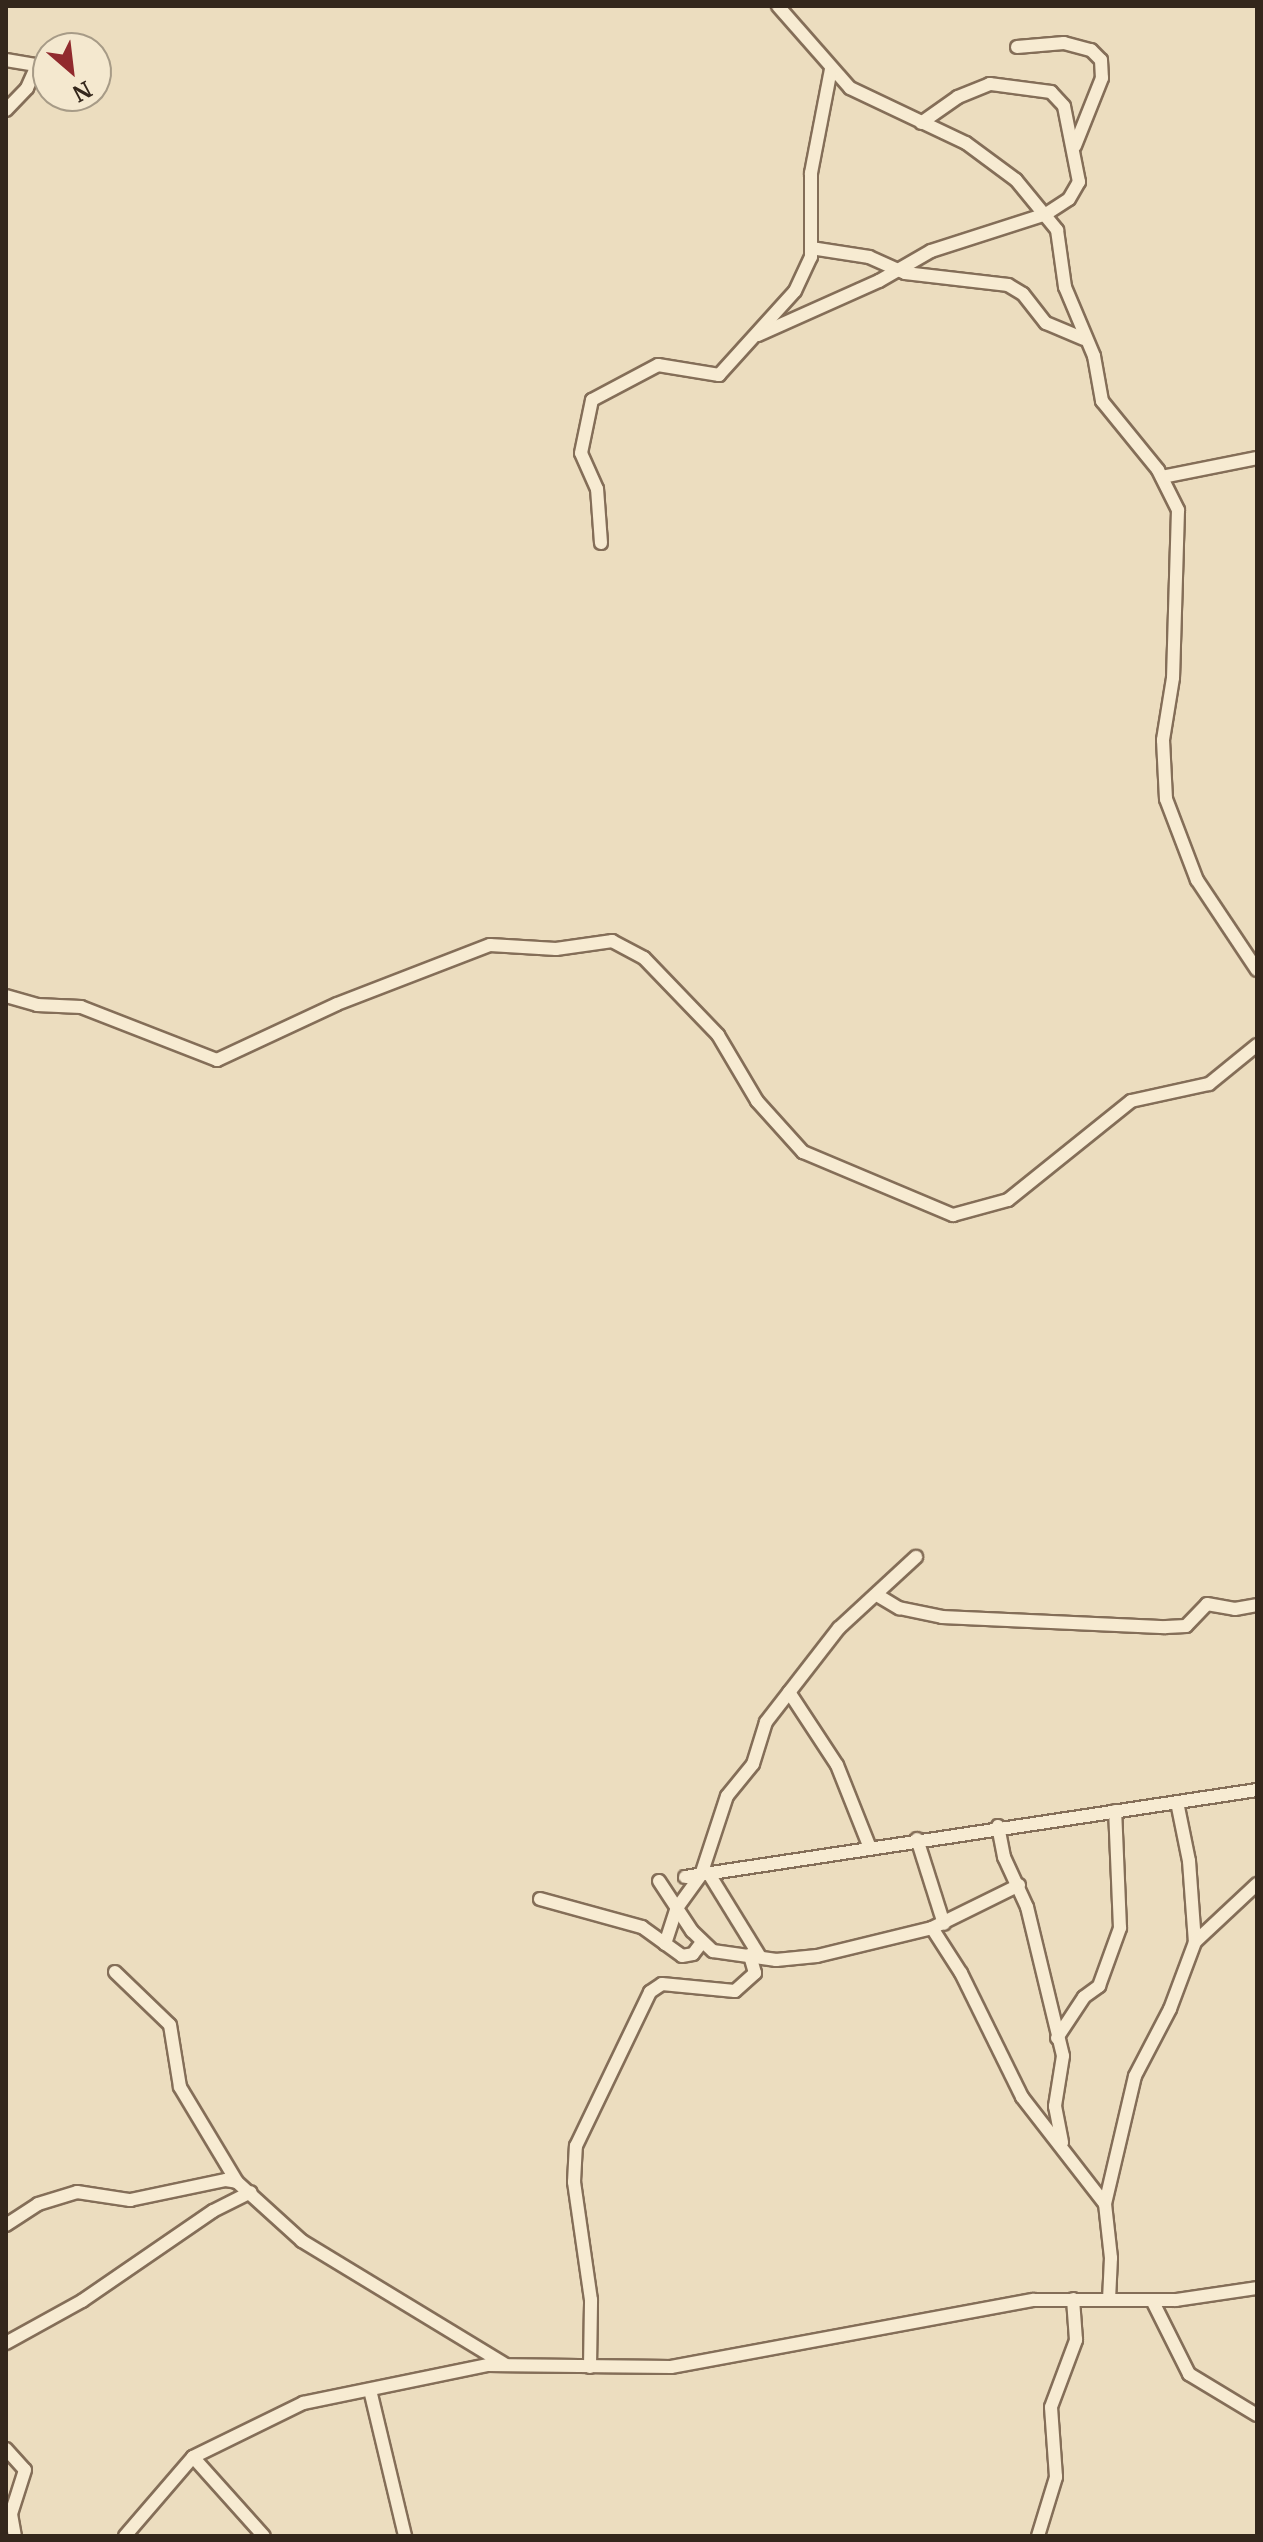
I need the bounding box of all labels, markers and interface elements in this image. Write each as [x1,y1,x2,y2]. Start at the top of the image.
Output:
north arrow [32,32,112,112]
text: N [68,75,97,108]

